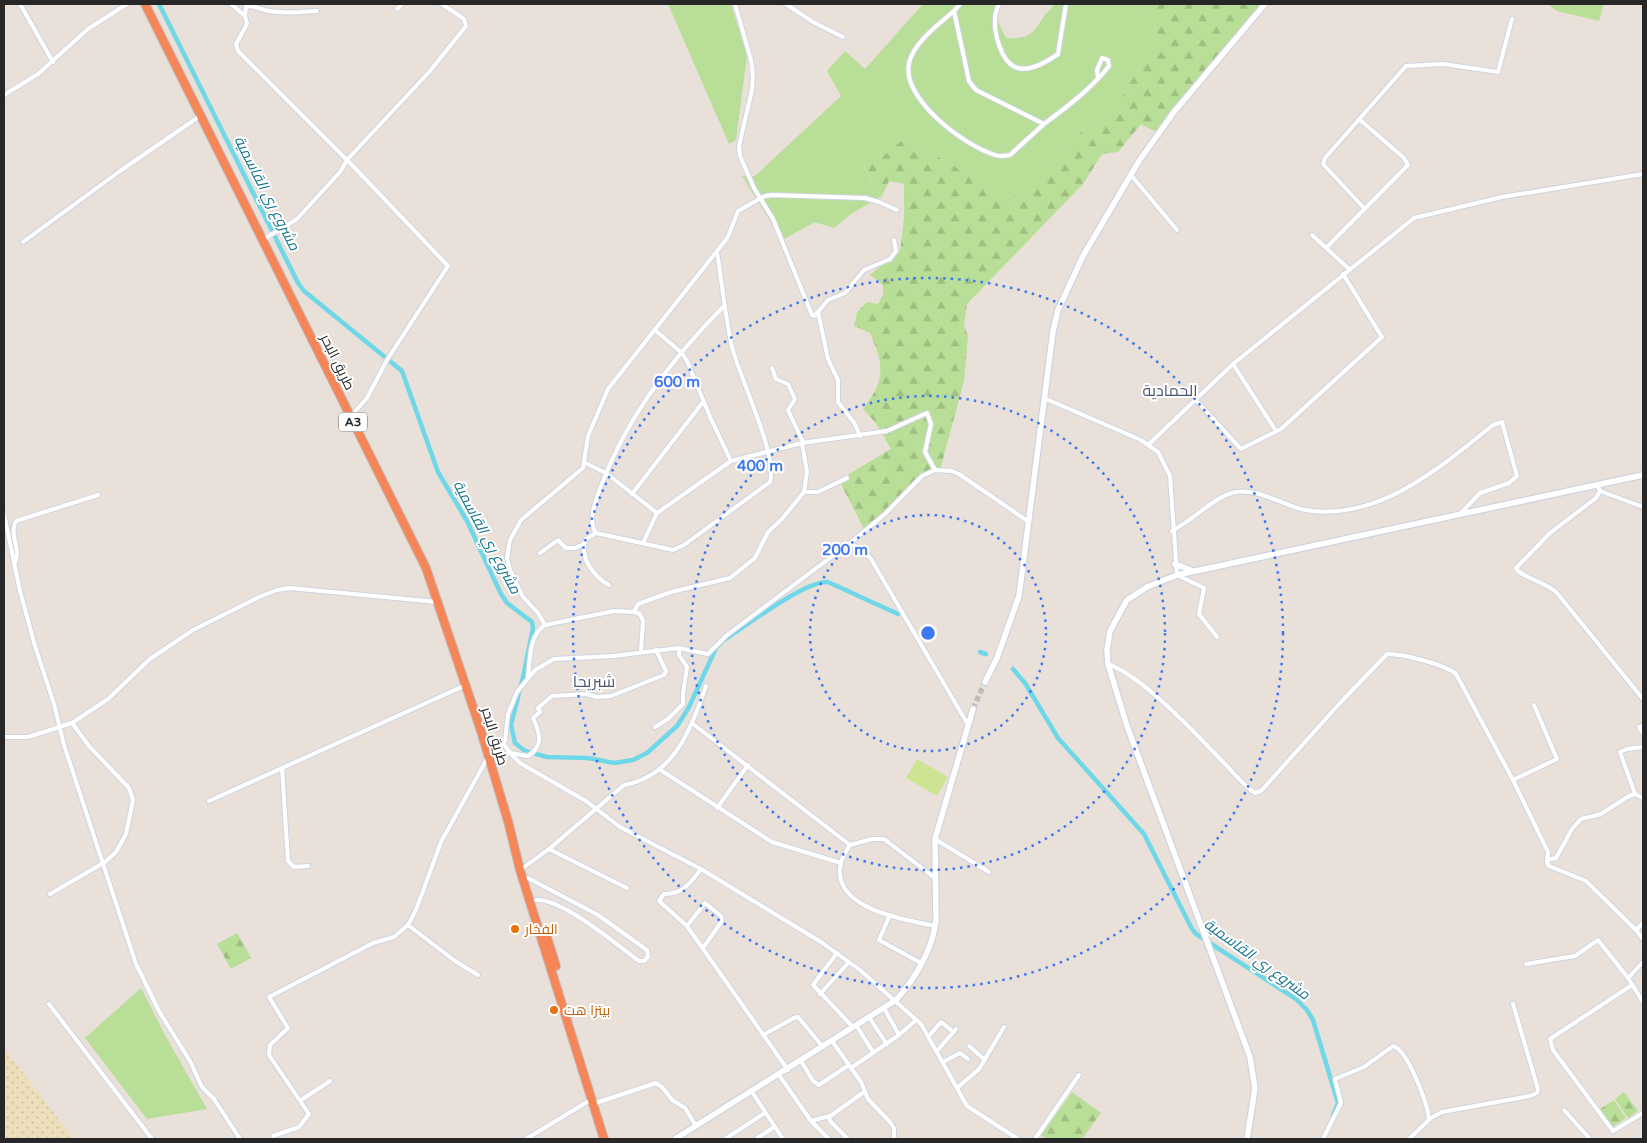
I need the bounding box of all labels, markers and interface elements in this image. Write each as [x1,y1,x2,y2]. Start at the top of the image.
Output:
water label: مشروع ري القاسمية [228,133,304,255]
street label: طريق البحر [316,331,358,393]
text: 600 m [654,373,700,391]
district label: الحمادية [1142,381,1198,401]
road number: A3 [339,412,367,432]
text: 400 m [737,457,783,475]
water label: مشروع ري القاسمية [447,477,525,599]
text: 200 m [822,541,868,559]
centre of rings [919,624,937,642]
district label: شبريحا [573,672,615,692]
street label: طريق البحر [477,704,511,767]
water label: مشروع ري القاسمية [1199,915,1314,1006]
place label: الفخار [524,921,558,938]
marker: الفخار [509,923,521,935]
place label: بيتزا هت [564,1002,610,1019]
marker: بيتزا هت [548,1004,560,1016]

